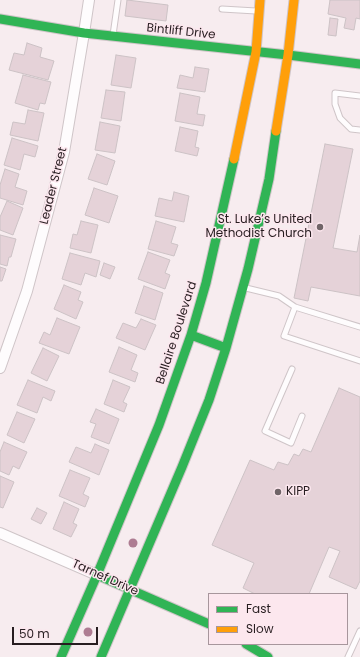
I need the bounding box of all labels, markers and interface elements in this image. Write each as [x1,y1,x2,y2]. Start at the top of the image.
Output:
street label: Bintliff Drive [146,21,216,43]
street label: Leader Street [37,146,71,226]
place label: St. Luke’s United Methodist Church [206,213,312,241]
marker: St. Luke’s United Methodist Church [315,222,325,232]
street label: Bellaire Boulevard [154,280,200,386]
place label: KIPP [286,485,310,499]
marker: KIPP [273,487,283,497]
street label: Tarnef Drive [69,557,141,599]
legend [208,593,348,645]
text: Fast [246,600,271,617]
scale bar [14,619,100,645]
text: Slow [246,620,274,637]
text: 50 m [19,625,50,642]

